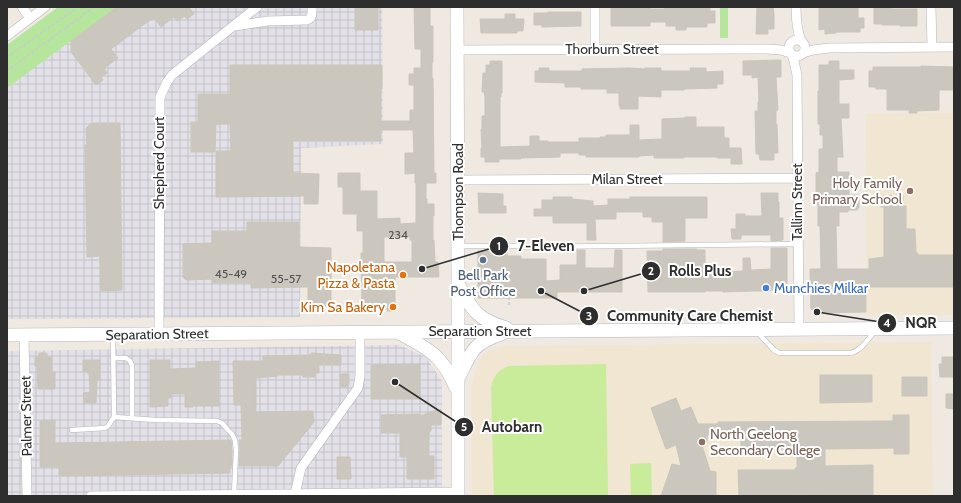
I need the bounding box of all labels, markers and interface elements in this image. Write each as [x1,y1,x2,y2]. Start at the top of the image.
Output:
street label: Thorburn Street [565,40,659,58]
street label: Shepherd Court [150,116,168,210]
street label: Thompson Road [449,143,467,241]
street label: Tallinn Street [788,163,806,241]
street label: Milan Street [591,170,663,188]
place label: Holy Family Primary School [812,174,903,208]
marker: Holy Family Primary School [905,186,915,196]
house number: 234 [388,227,408,242]
callout: 7-Eleven [489,232,582,259]
text: 7-Eleven [517,237,575,255]
text: 1 [497,238,501,253]
marker: Bell Park Post Office [478,255,488,265]
place label: Napoletana Pizza & Pasta [318,258,395,292]
callout: Rolls Plus [641,258,739,285]
text: Rolls Plus [669,262,731,280]
text: 2 [648,263,654,278]
house number: 45-49 [215,266,247,281]
place label: Bell Park Post Office [450,266,516,300]
marker: Napoletana Pizza & Pasta [398,270,408,280]
house number: 55-57 [271,271,301,286]
place label: Munchies Milkar [774,279,869,297]
marker: Munchies Milkar [761,283,771,293]
place label: Kim Sa Bakery [301,298,385,316]
marker: Kim Sa Bakery [388,302,398,312]
callout: Community Care Chemist [579,302,781,329]
text: Community Care Chemist [607,307,773,325]
text: 3 [586,308,592,323]
callout: NQR [877,309,945,336]
text: NQR [905,314,937,332]
text: 4 [883,315,891,330]
street label: Separation Street [428,322,532,340]
street label: Separation Street [105,324,209,344]
street label: Palmer Street [16,375,36,457]
callout: Autobarn [454,413,550,440]
text: Autobarn [482,418,542,436]
text: 5 [461,419,467,434]
place label: North Geelong Secondary College [710,425,820,459]
marker: North Geelong Secondary College [697,437,707,447]

